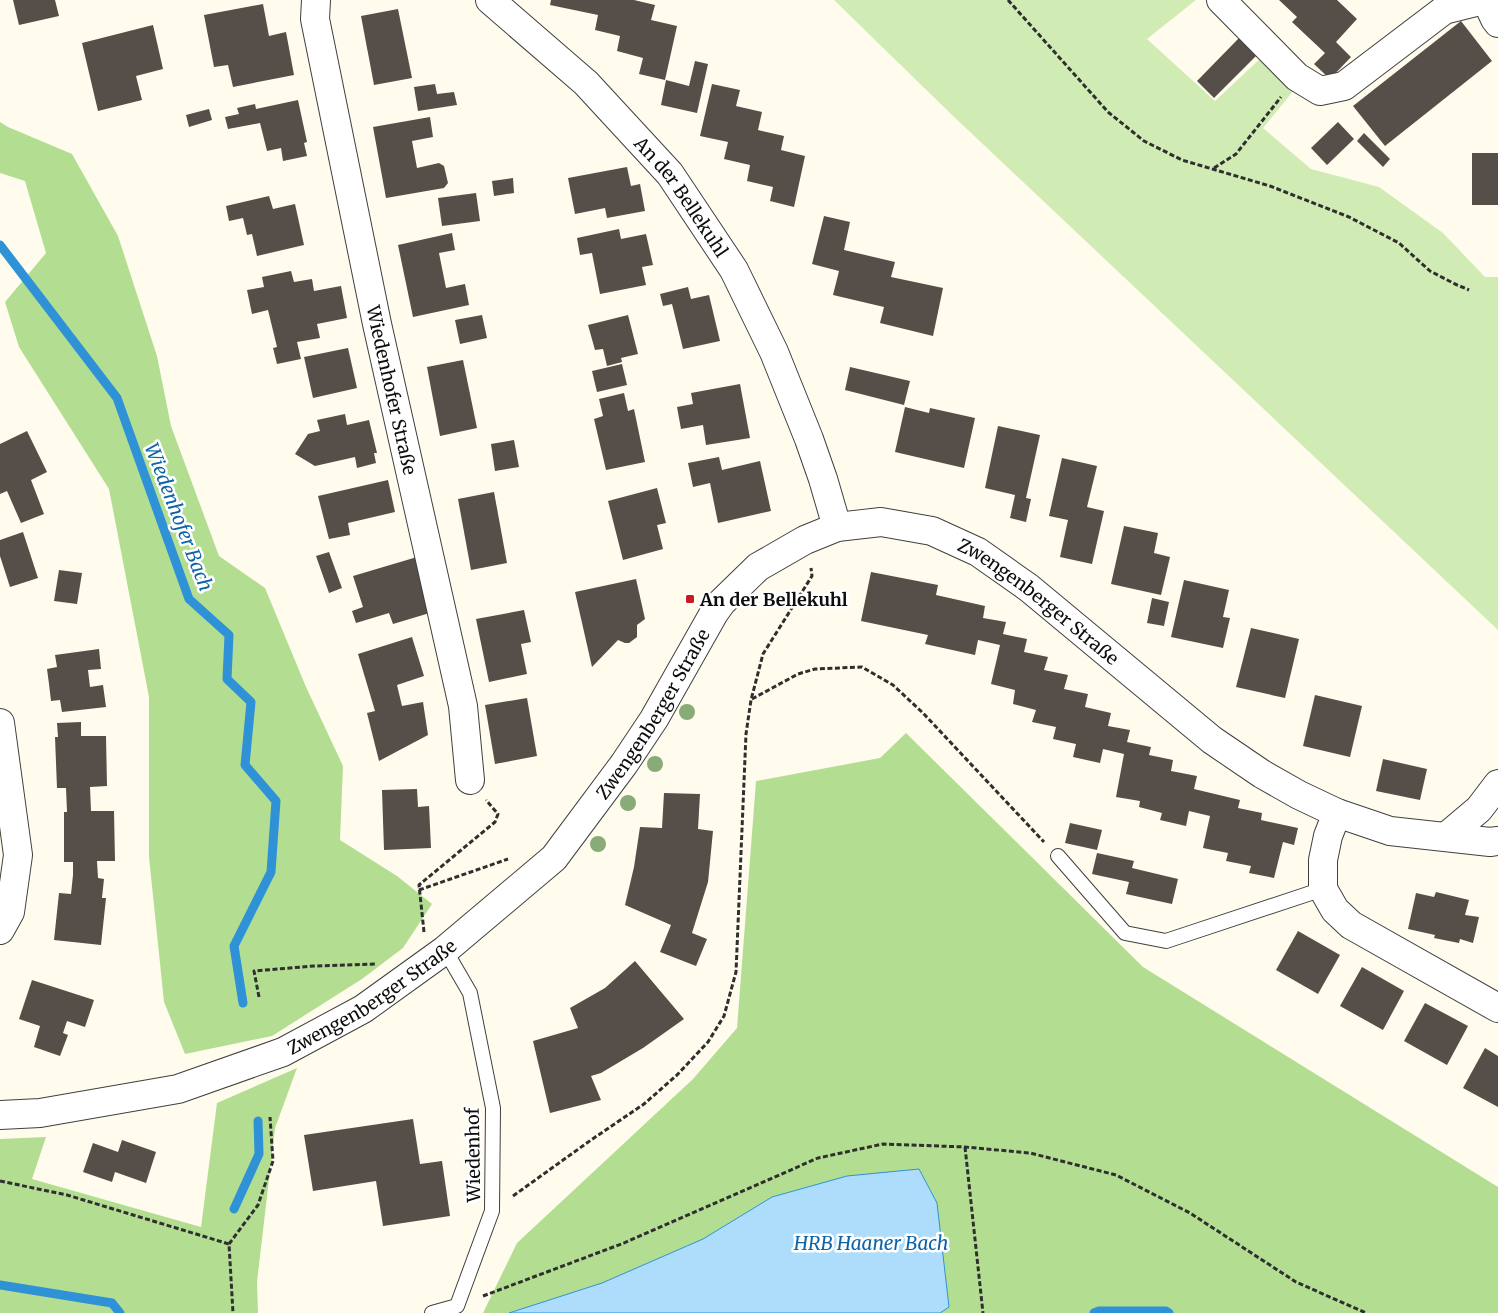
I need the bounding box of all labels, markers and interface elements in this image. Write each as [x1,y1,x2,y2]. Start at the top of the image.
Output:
street label: An der Bellekuhl [629,131,734,262]
street label: Wiedenhofer Straße [362,302,422,477]
water label: Wiedenhofer Bach [140,440,218,594]
street label: Zwengenberger Straße [954,533,1124,670]
place label: An der Bellekuhl [699,588,848,611]
marker: An der Bellekuhl [684,593,696,605]
street label: Zwengenberger Straße [591,624,714,803]
street label: Zwengenberger Straße [283,934,461,1059]
street label: Wiedenhof [461,1106,485,1203]
water label: HRB Haaner Bach [793,1231,948,1255]

